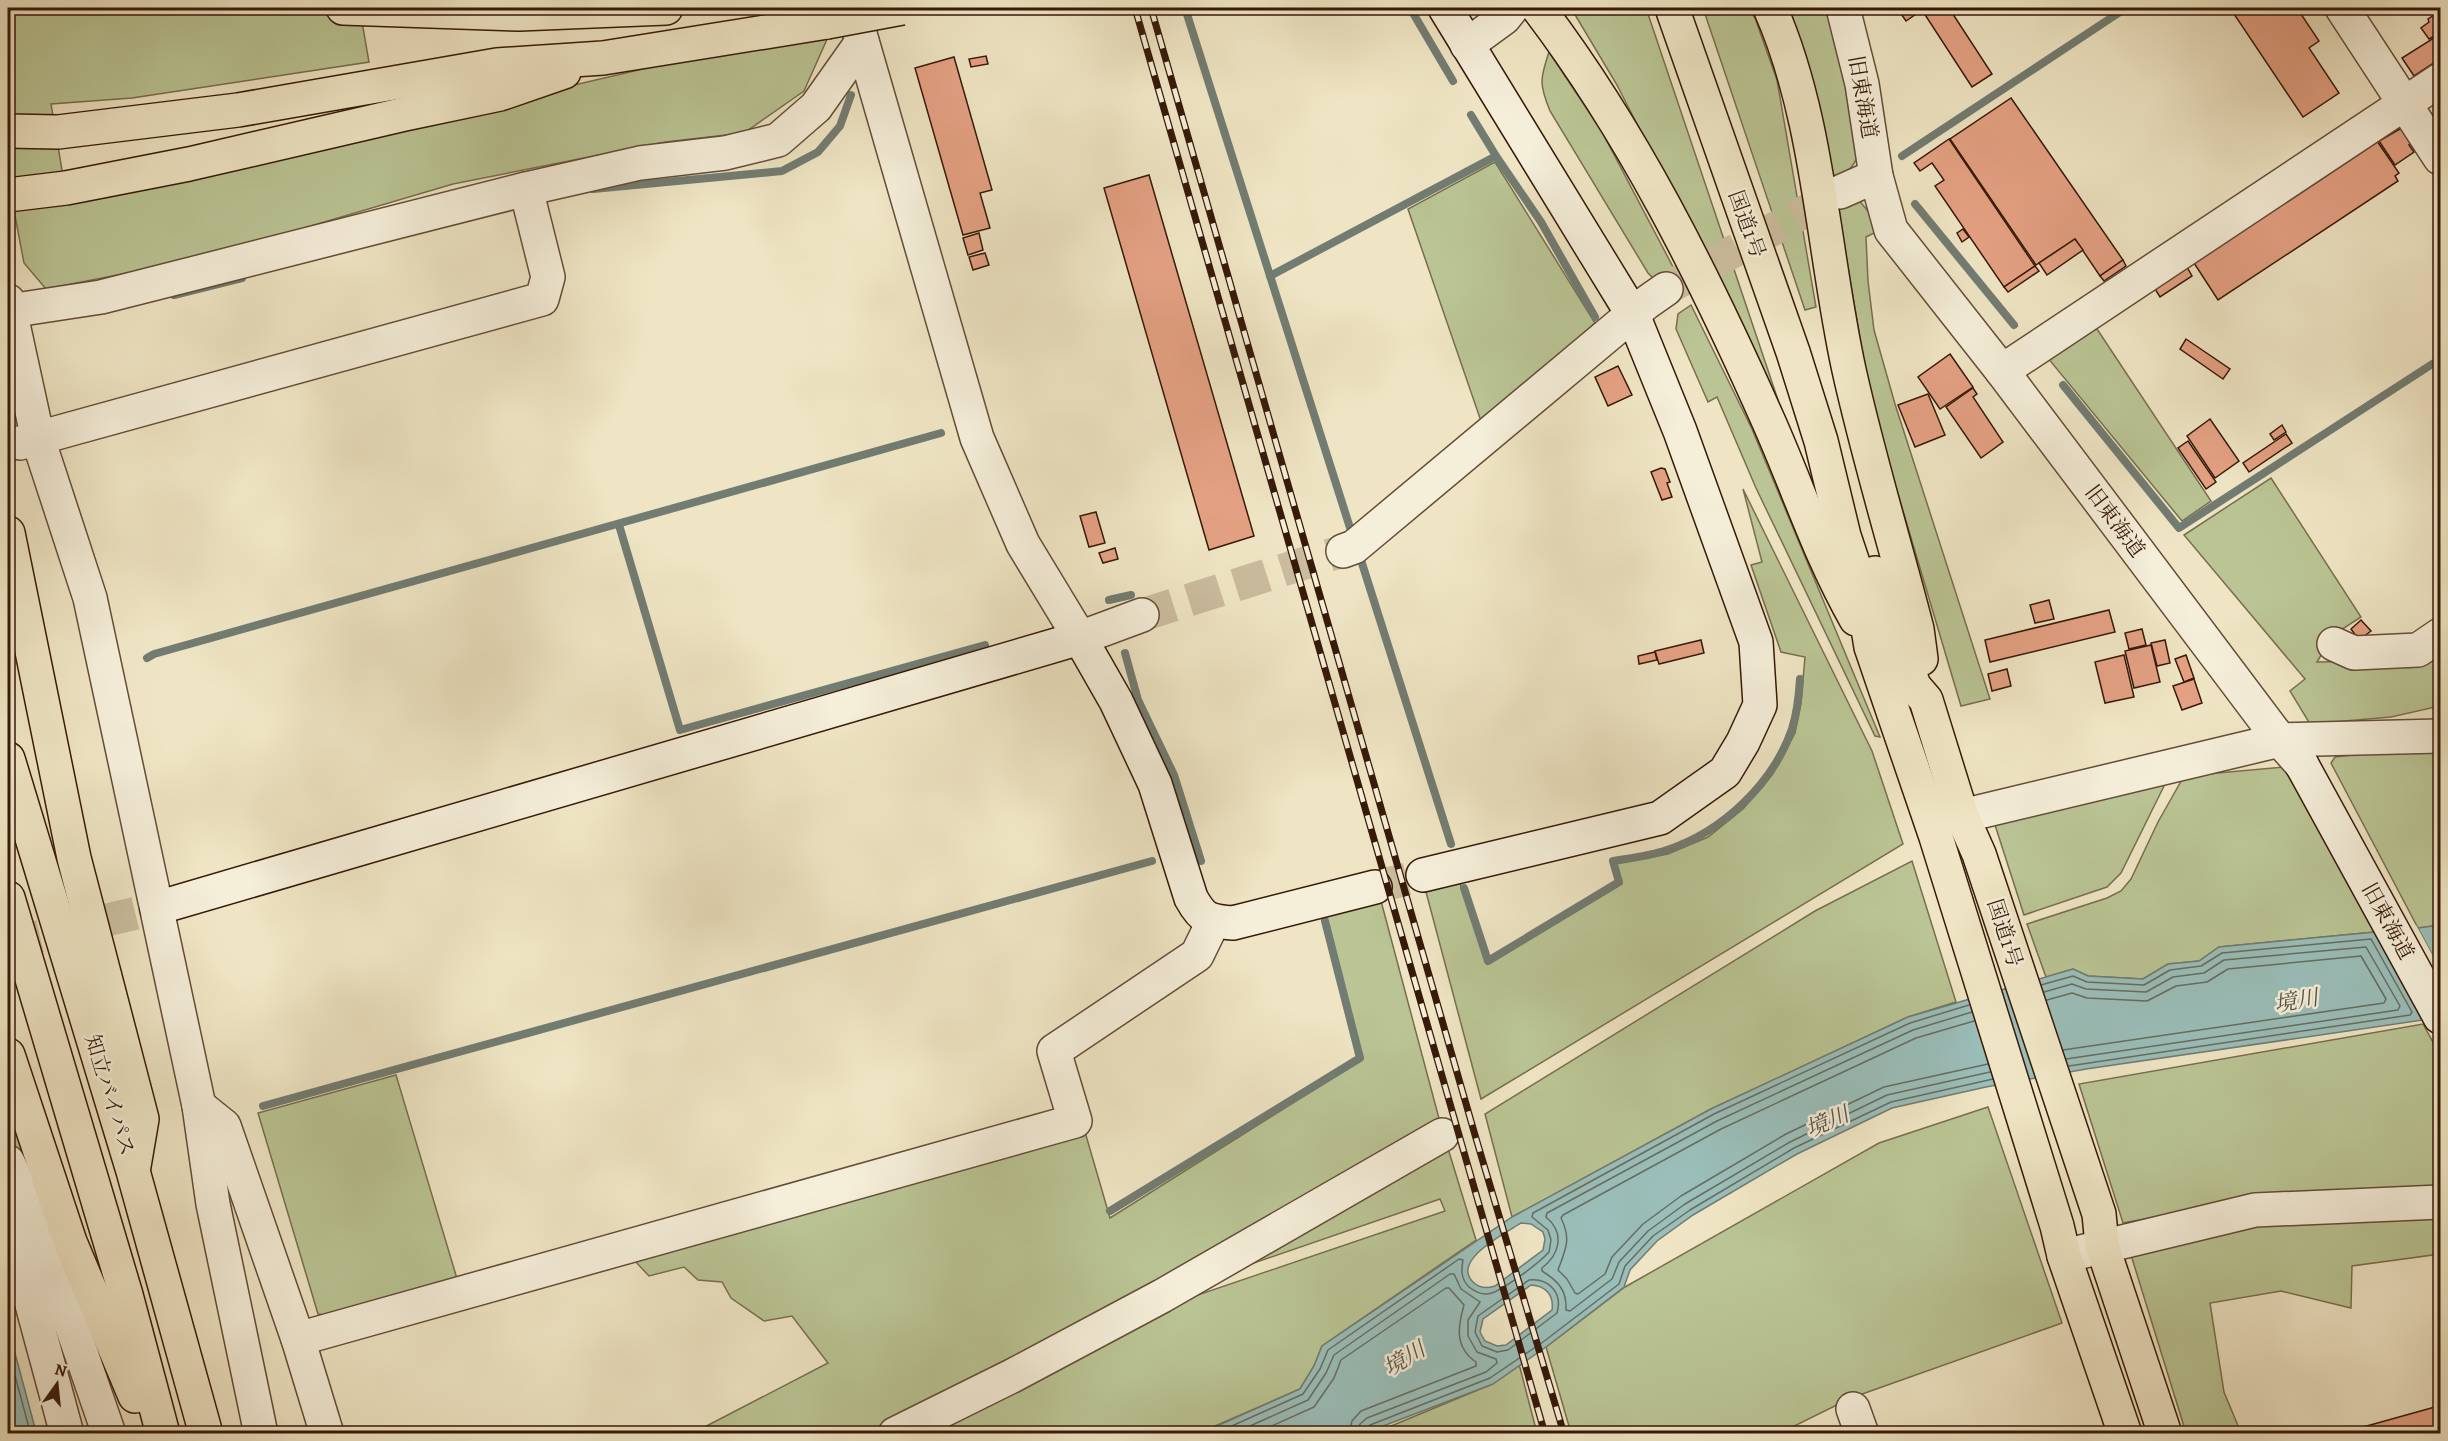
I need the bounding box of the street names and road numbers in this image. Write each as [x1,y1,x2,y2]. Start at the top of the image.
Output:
street label: 旧東海道 [1842,53,1884,141]
street label: 国道1号 [1722,186,1772,262]
street label: 旧東海道 [2079,479,2151,563]
street label: 旧東海道 [2355,877,2421,965]
street label: 国道1号 [1981,895,2029,971]
street label: 知立バイパス [78,1031,142,1159]

